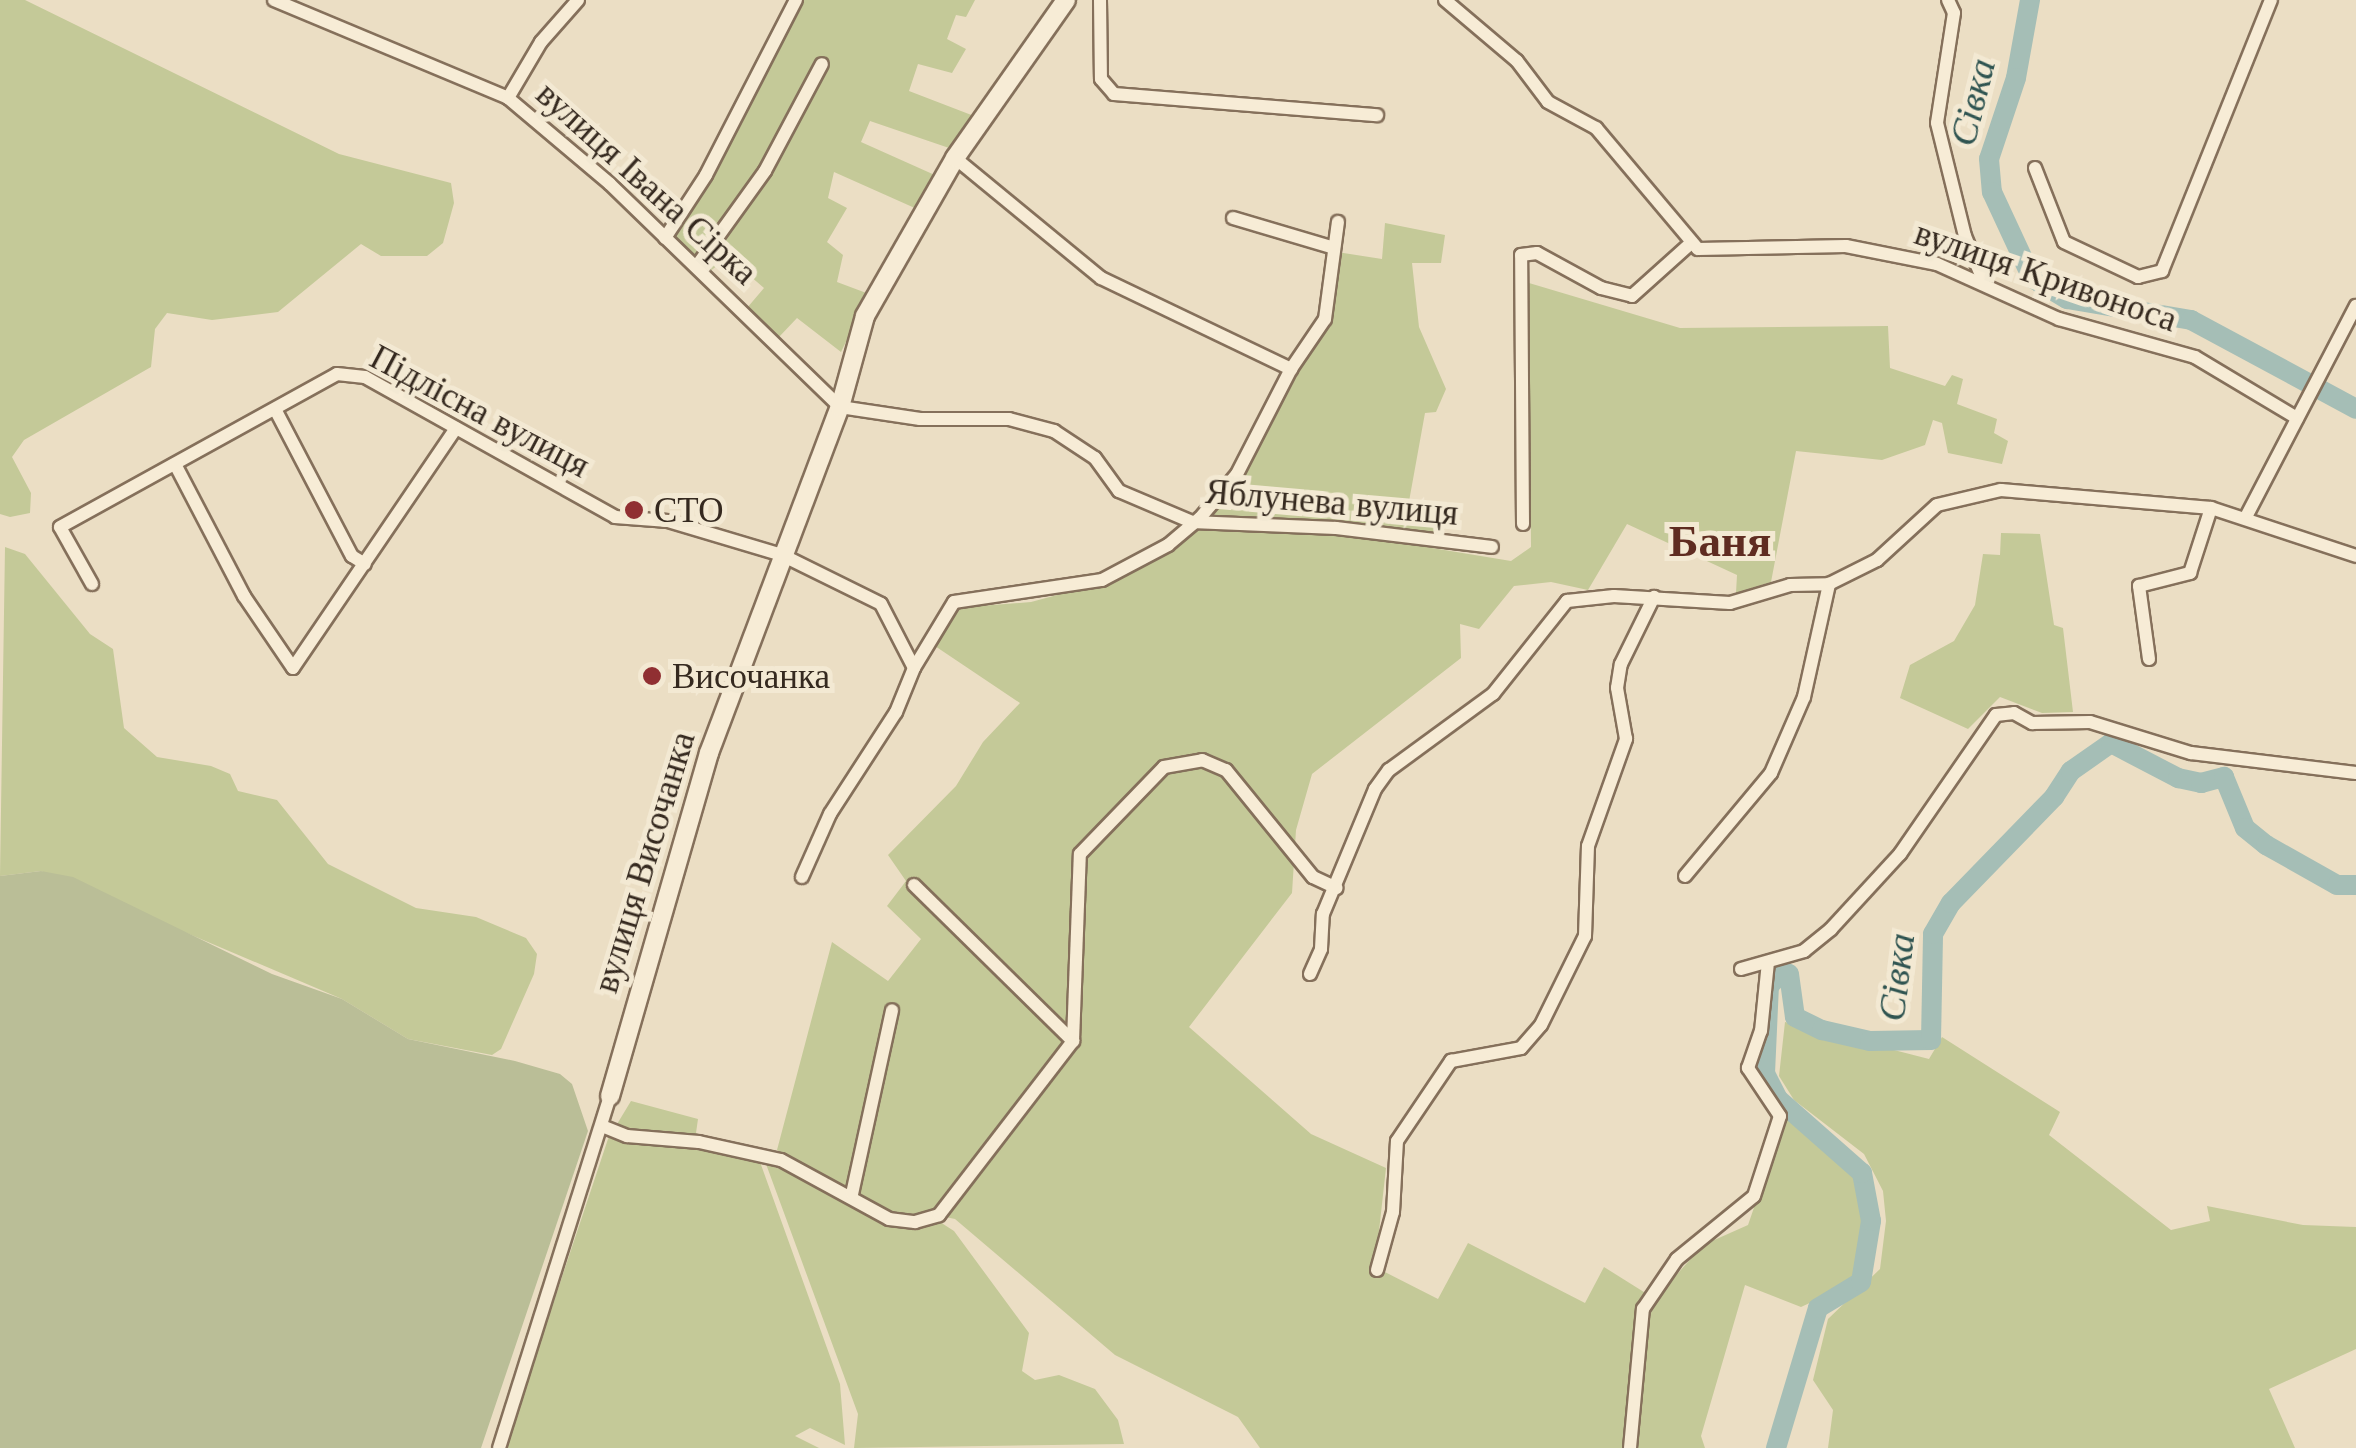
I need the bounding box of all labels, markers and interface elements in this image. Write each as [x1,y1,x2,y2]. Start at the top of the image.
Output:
water label: Сівка [1939,54,2005,150]
street label: вулиця Івана Сірка [528,73,766,293]
street label: вулиця Кривоноса [1909,211,2183,341]
street label: Підлісна вулиця [363,336,597,486]
street label: Яблунева вулиця [1204,470,1460,534]
place label: СТО [654,489,724,531]
marker: СТО [623,499,645,521]
district label: Баня [1669,514,1771,568]
place label: Височанка [672,655,830,697]
marker: Височанка [641,665,663,687]
street label: вулиця Височанка [584,727,704,997]
water label: Сівка [1868,930,1924,1024]

